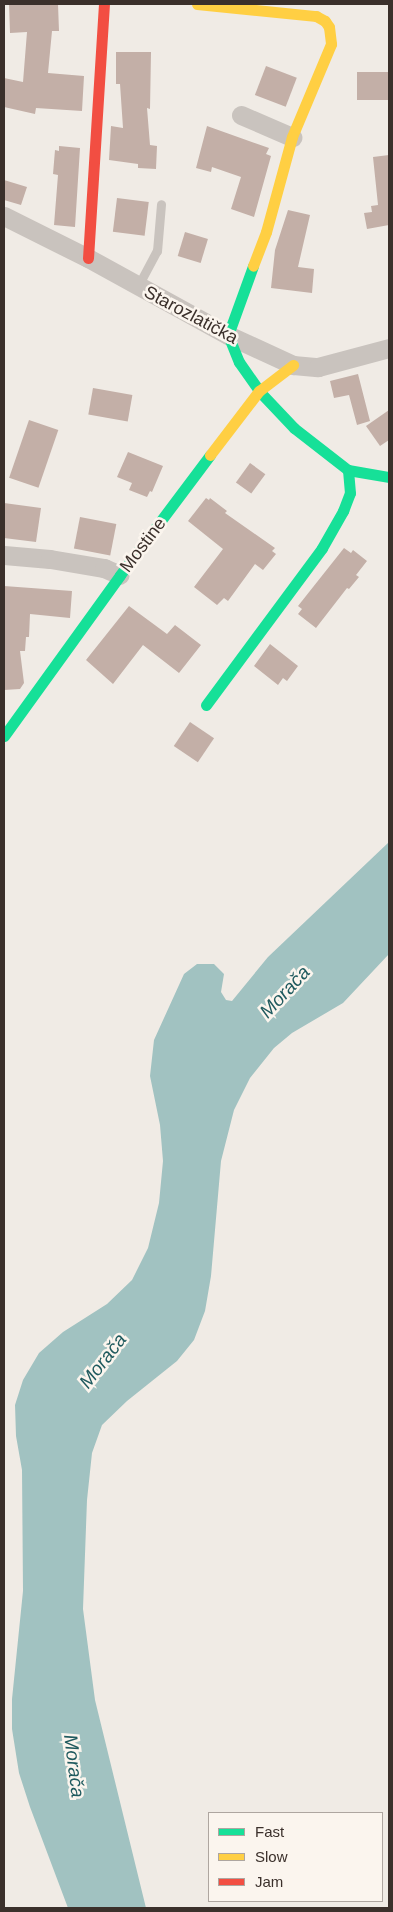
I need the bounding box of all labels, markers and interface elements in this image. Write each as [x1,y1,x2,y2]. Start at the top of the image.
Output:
street label: Starozlatička [140,281,242,349]
street label: Mostine [115,513,171,577]
water label: Morača [255,961,315,1023]
water label: Morača [75,1329,131,1393]
water label: Morača [59,1733,89,1799]
legend [208,1812,383,1902]
text: Fast [255,1823,284,1840]
text: Slow [255,1848,288,1865]
text: Jam [255,1873,283,1890]

